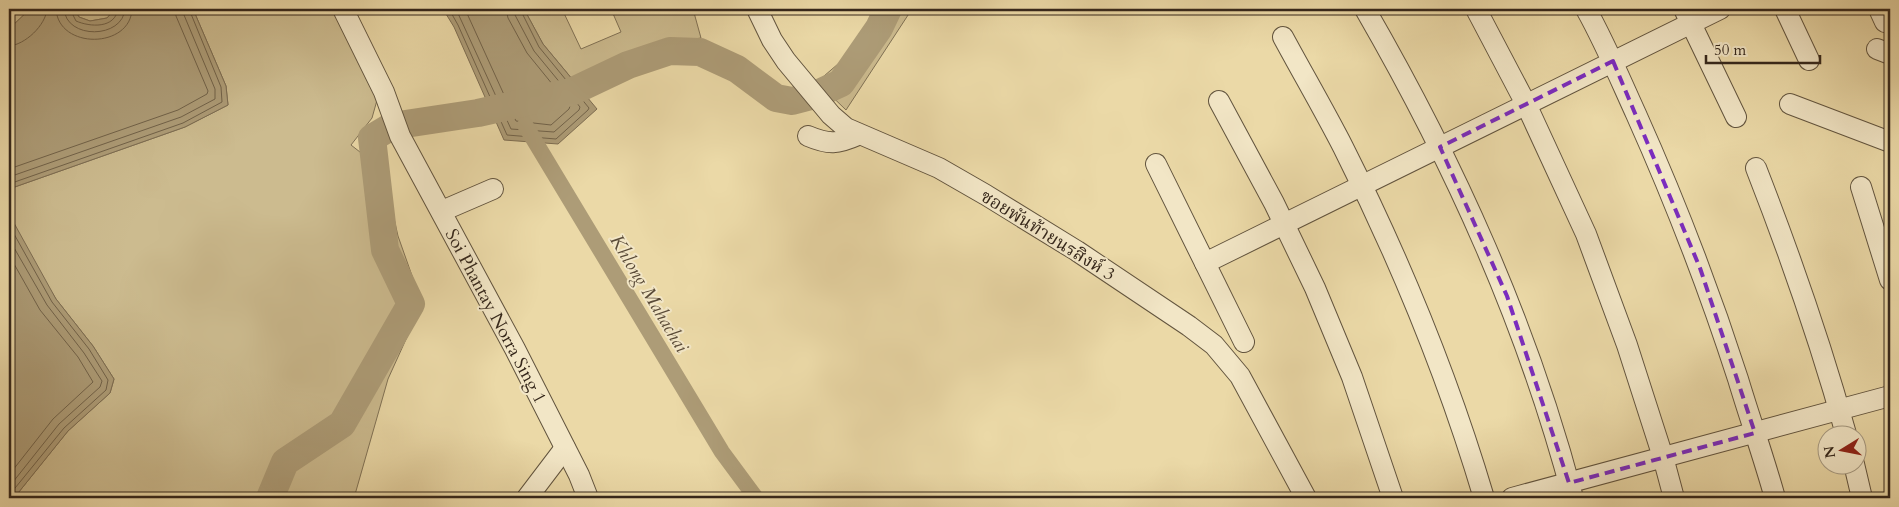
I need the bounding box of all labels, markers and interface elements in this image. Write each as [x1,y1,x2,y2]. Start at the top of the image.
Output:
scale bar [1706,32,1820,64]
text: 50 m [1714,40,1746,60]
street label: ซอยพันท้ายนรสิงห์ 3 [976,184,1120,287]
street label: Soi Phantay Norra Sing 1 [439,225,552,408]
water label: Khlong Mahachai [604,230,695,358]
north arrow [1816,424,1866,474]
text: N [1819,445,1840,460]

